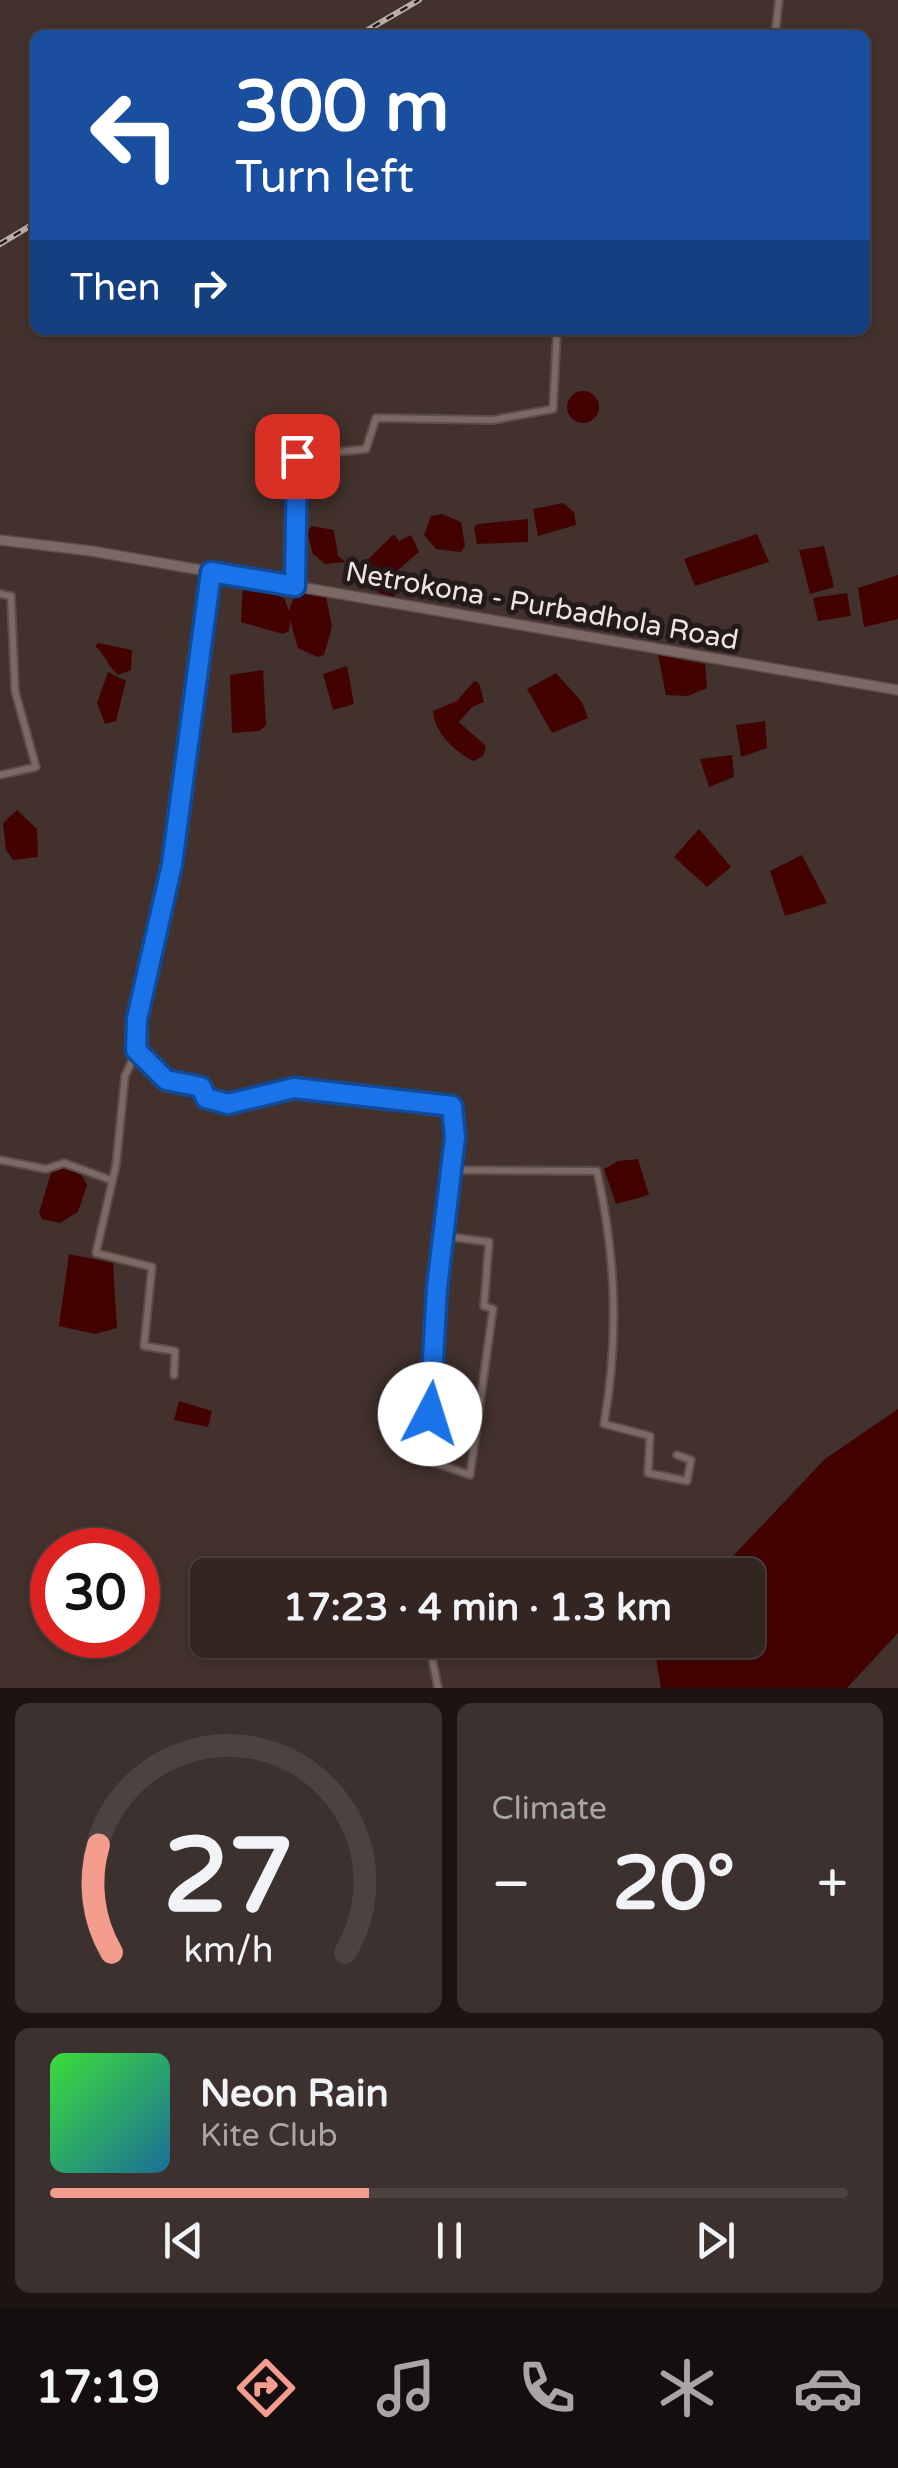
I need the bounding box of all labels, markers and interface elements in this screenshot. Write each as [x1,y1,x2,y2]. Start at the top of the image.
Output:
text: 300 m [235,66,449,150]
icon: left [70,70,200,200]
text: Turn left [235,151,414,205]
icon: right [181,260,236,315]
text: Then [70,265,161,311]
pin [255,414,340,499]
icon: arrive [270,429,325,484]
street label: Netrokona - Purbadhola Road [343,555,741,657]
position arrow [378,1362,482,1466]
speed limit sign: 30 [30,1528,160,1658]
text: 17:23 · 4 min · 1.3 km [283,1585,672,1631]
text: Climate [492,1790,607,1828]
text: 27 [163,1815,294,1940]
text: 20° [613,1839,735,1929]
text: − [492,1852,531,1918]
text: + [817,1852,848,1918]
text: km/h [183,1929,273,1972]
text: Neon Rain [200,2071,389,2117]
text: Kite Club [200,2117,338,2155]
icon: previous [156,2213,211,2268]
icon: pause [422,2213,477,2268]
icon: next [688,2213,743,2268]
icon: directions [231,2353,301,2423]
icon: music [371,2353,441,2423]
icon: phone [512,2353,582,2423]
icon: climate [652,2353,722,2423]
icon: car [793,2353,863,2423]
text: 17:19 [35,2361,160,2415]

